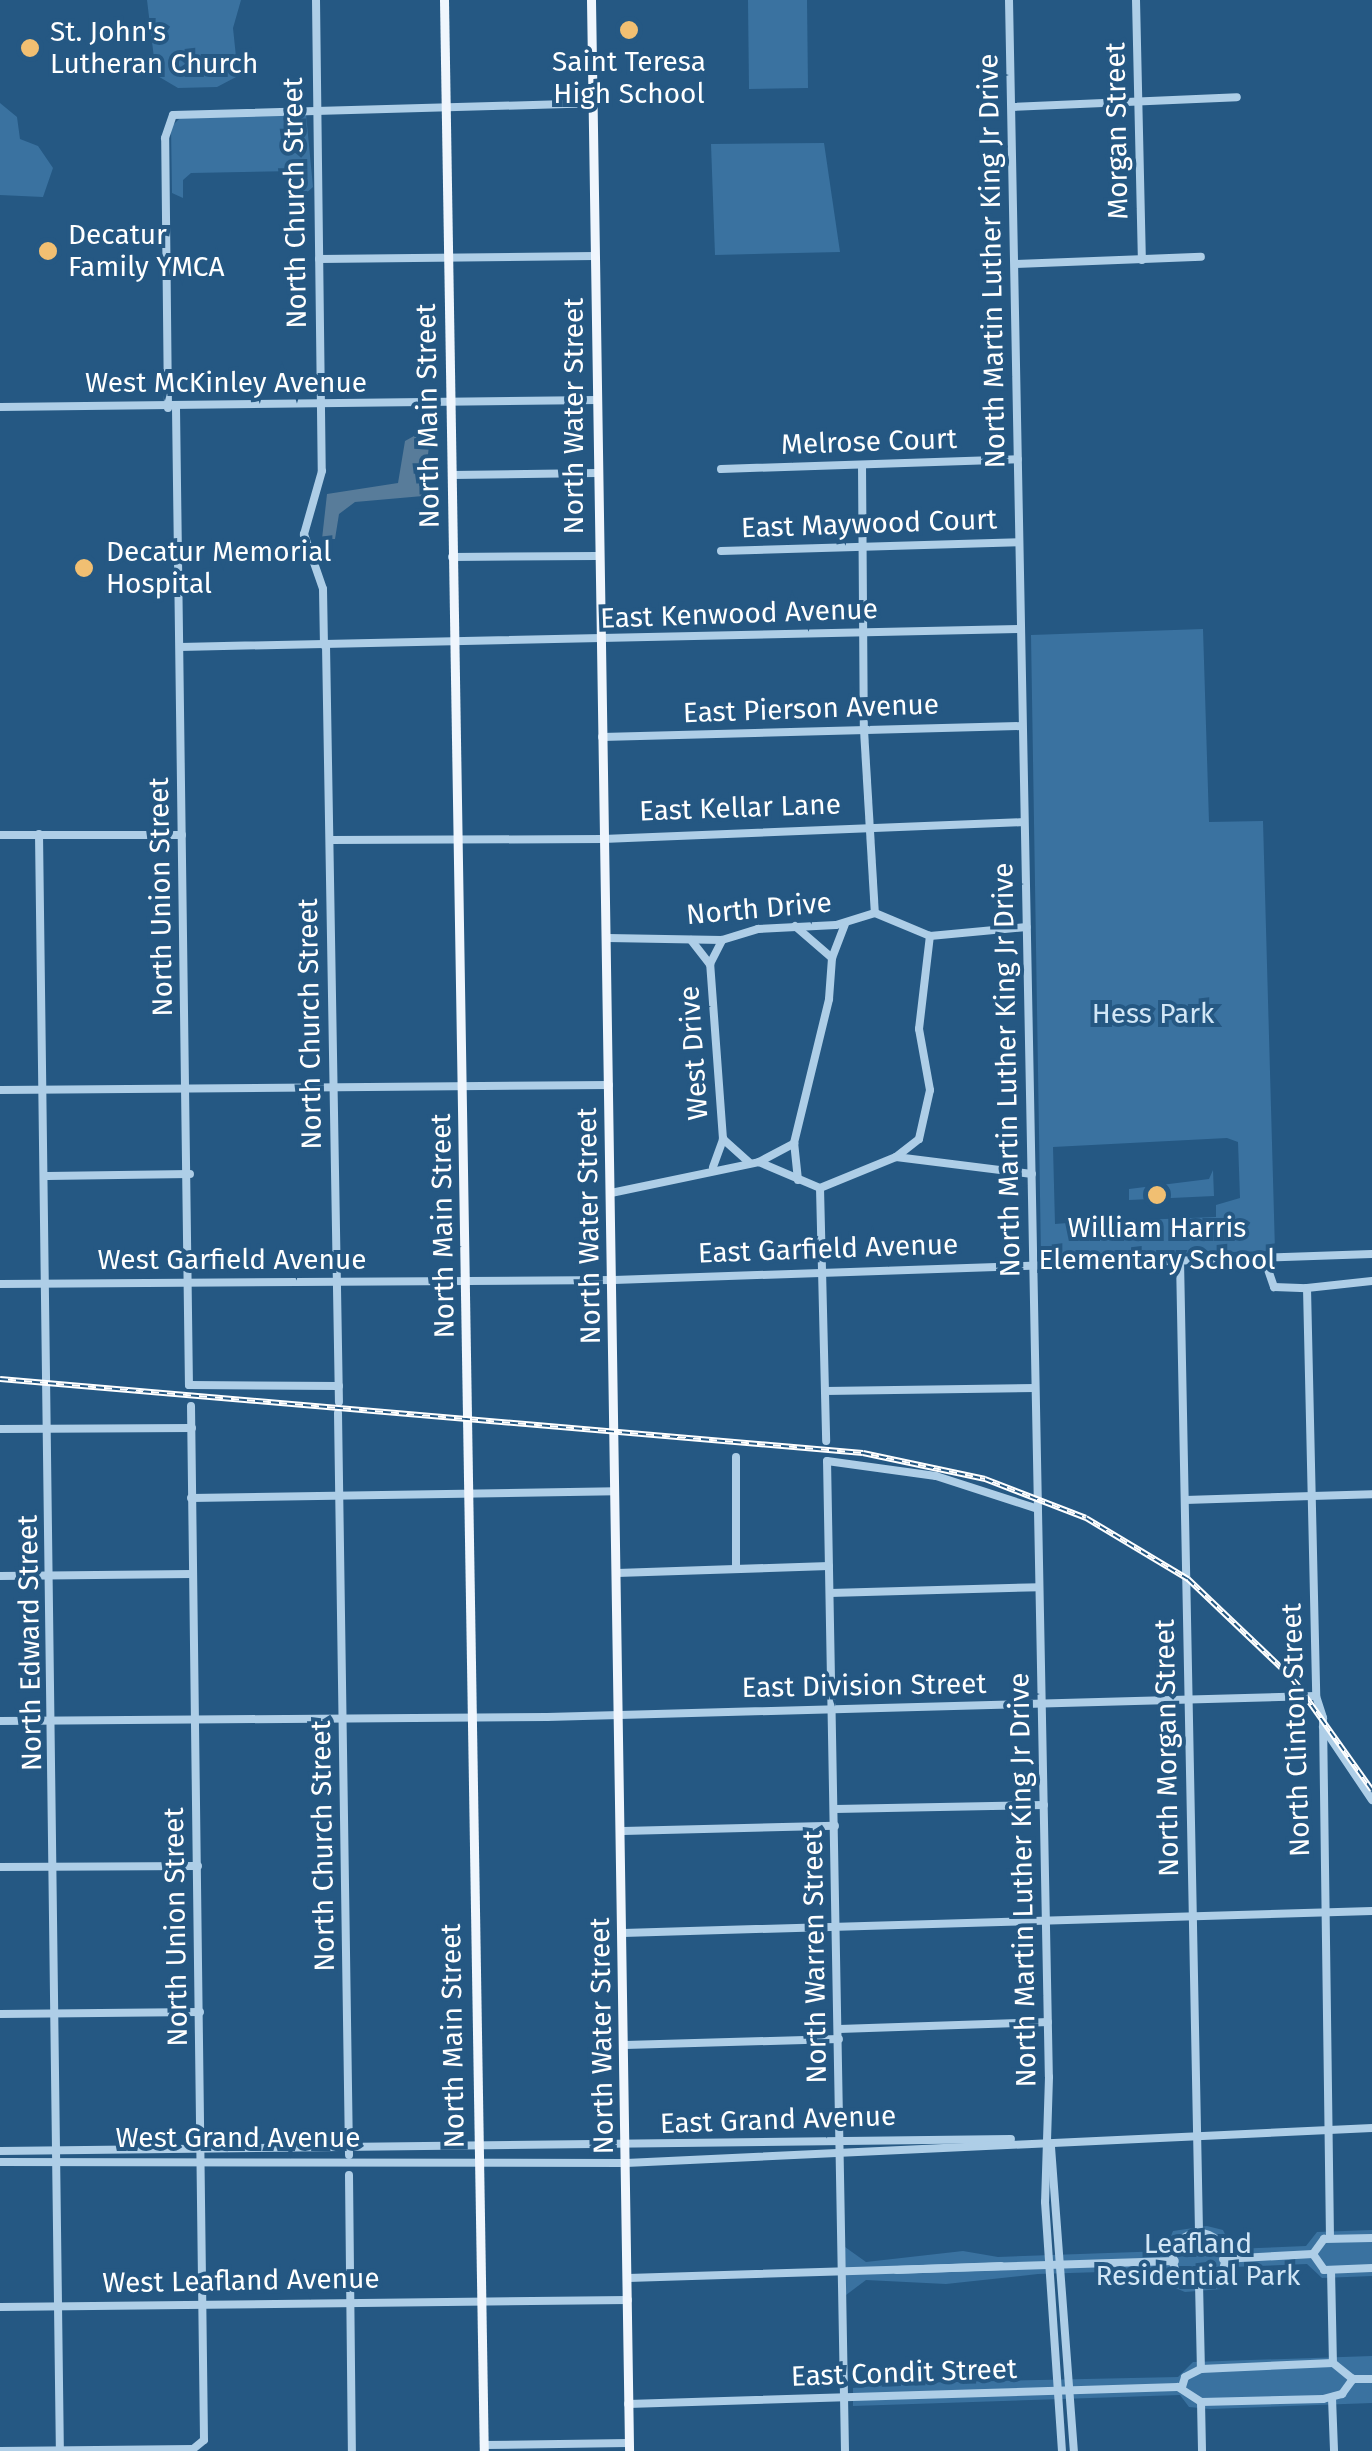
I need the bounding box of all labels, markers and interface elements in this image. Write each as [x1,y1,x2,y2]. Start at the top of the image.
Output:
place label: St. John's Lutheran Church [50,15,258,81]
marker: Saint Teresa High School [618,19,640,41]
marker: St. John's Lutheran Church [19,37,41,59]
street label: Morgan Street [1099,42,1135,220]
place label: Saint Teresa High School [552,45,706,111]
street label: North Martin Luther King Jr Drive [972,53,1012,469]
street label: North Church Street [276,77,314,329]
place label: Decatur Family YMCA [68,218,224,284]
marker: Decatur Family YMCA [37,240,59,262]
street label: North Water Street [557,298,591,534]
street label: North Main Street [409,303,447,529]
street label: West McKinley Avenue [85,366,367,400]
street label: Melrose Court [780,422,958,462]
street label: East Maywood Court [740,503,998,545]
place label: Decatur Memorial Hospital [106,535,332,601]
marker: Decatur Memorial Hospital [71,555,97,581]
street label: East Kenwood Avenue [600,592,878,636]
street label: East Pierson Avenue [682,688,940,730]
street label: North Union Street [142,777,180,1017]
street label: East Kellar Lane [639,788,841,828]
street label: North Martin Luther King Jr Drive [987,862,1027,1278]
street label: North Drive [685,886,833,932]
street label: North Church Street [291,898,329,1150]
street label: West Drive [673,985,715,1121]
park label: Hess Park [1092,997,1214,1031]
street label: North Water Street [570,1107,608,1345]
street label: North Main Street [424,1113,462,1339]
marker: William Harris Elementary School [1146,1184,1168,1206]
place label: William Harris Elementary School [1039,1211,1275,1277]
street label: East Garfield Avenue [697,1228,959,1270]
street label: West Garfield Avenue [98,1243,366,1277]
street label: North Edward Street [11,1515,49,1771]
street label: North Clinton Street [1275,1603,1317,1857]
street label: North Morgan Street [1148,1619,1186,1877]
street label: East Division Street [741,1667,987,1705]
street label: North Martin Luther King Jr Drive [1003,1672,1043,2088]
street label: North Church Street [304,1720,342,1972]
street label: North Union Street [157,1807,195,2047]
street label: North Warren Street [796,1830,834,2084]
street label: North Water Street [583,1917,621,2155]
street label: North Main Street [434,1923,472,2149]
street label: East Grand Avenue [659,2099,897,2141]
street label: West Grand Avenue [116,2121,360,2155]
park label: Leafland Residential Park [1096,2227,1300,2293]
street label: West Leafland Avenue [102,2262,380,2300]
street label: East Condit Street [790,2352,1018,2394]

